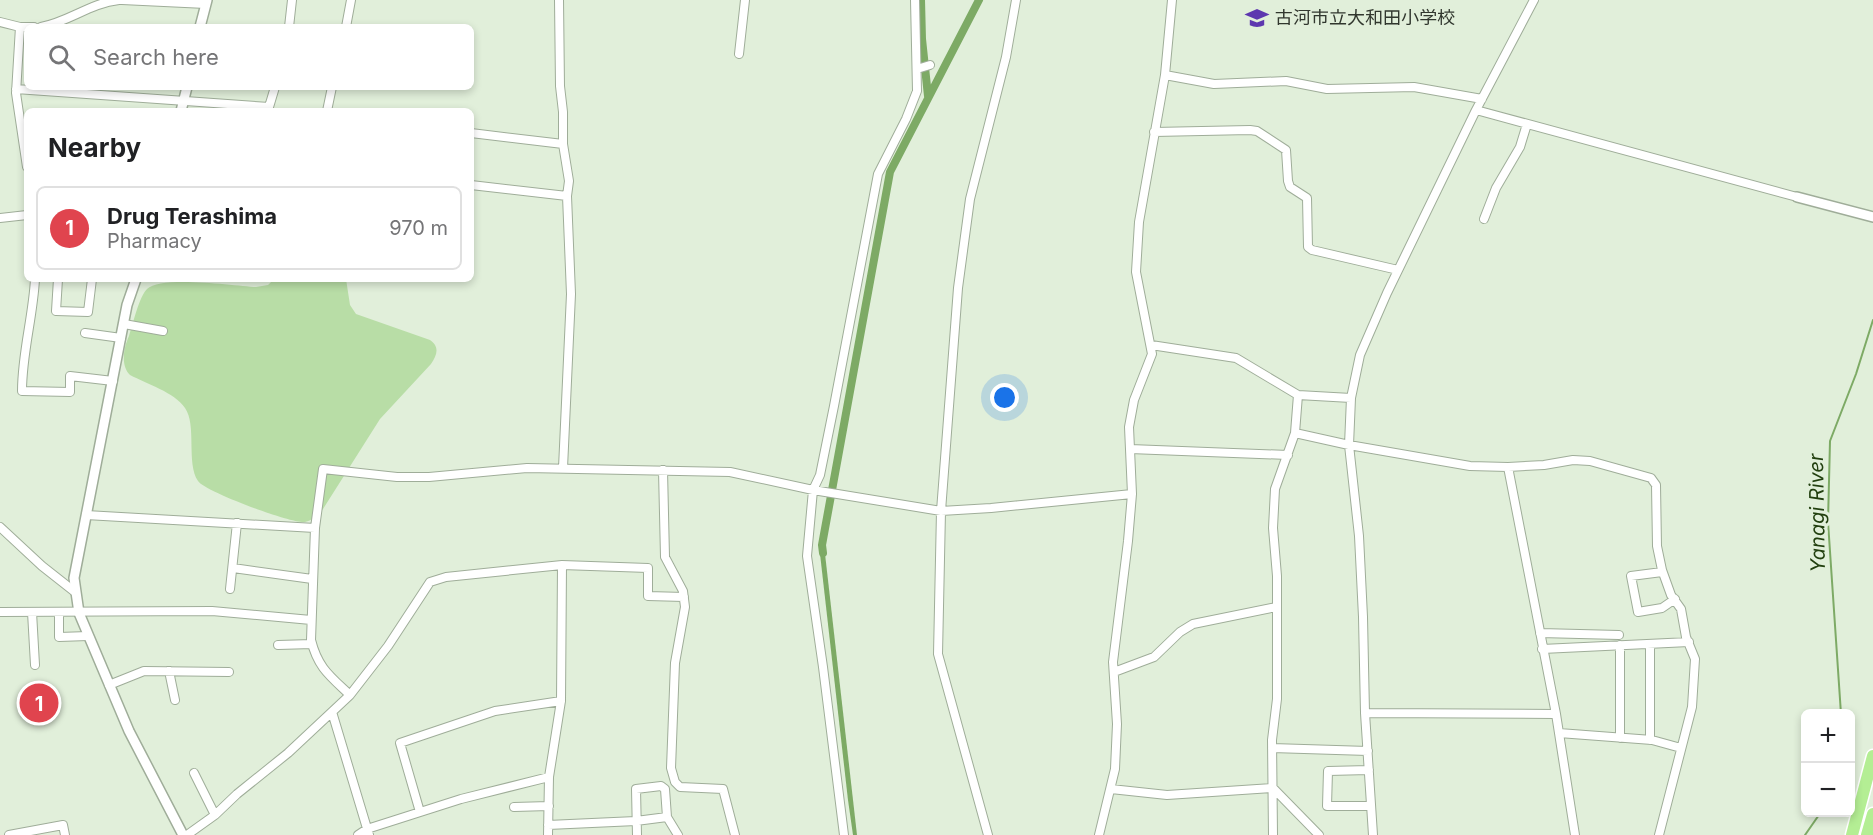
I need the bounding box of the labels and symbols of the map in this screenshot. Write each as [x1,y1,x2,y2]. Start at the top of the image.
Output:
school or university icon: 古河市立大和田小学校 [1244,5,1270,31]
place label: 古河市立大和田小学校 [1275,7,1455,28]
your location [990,383,1019,412]
water label: Yanagi River [1804,453,1830,573]
pin: 1 [20,680,58,726]

